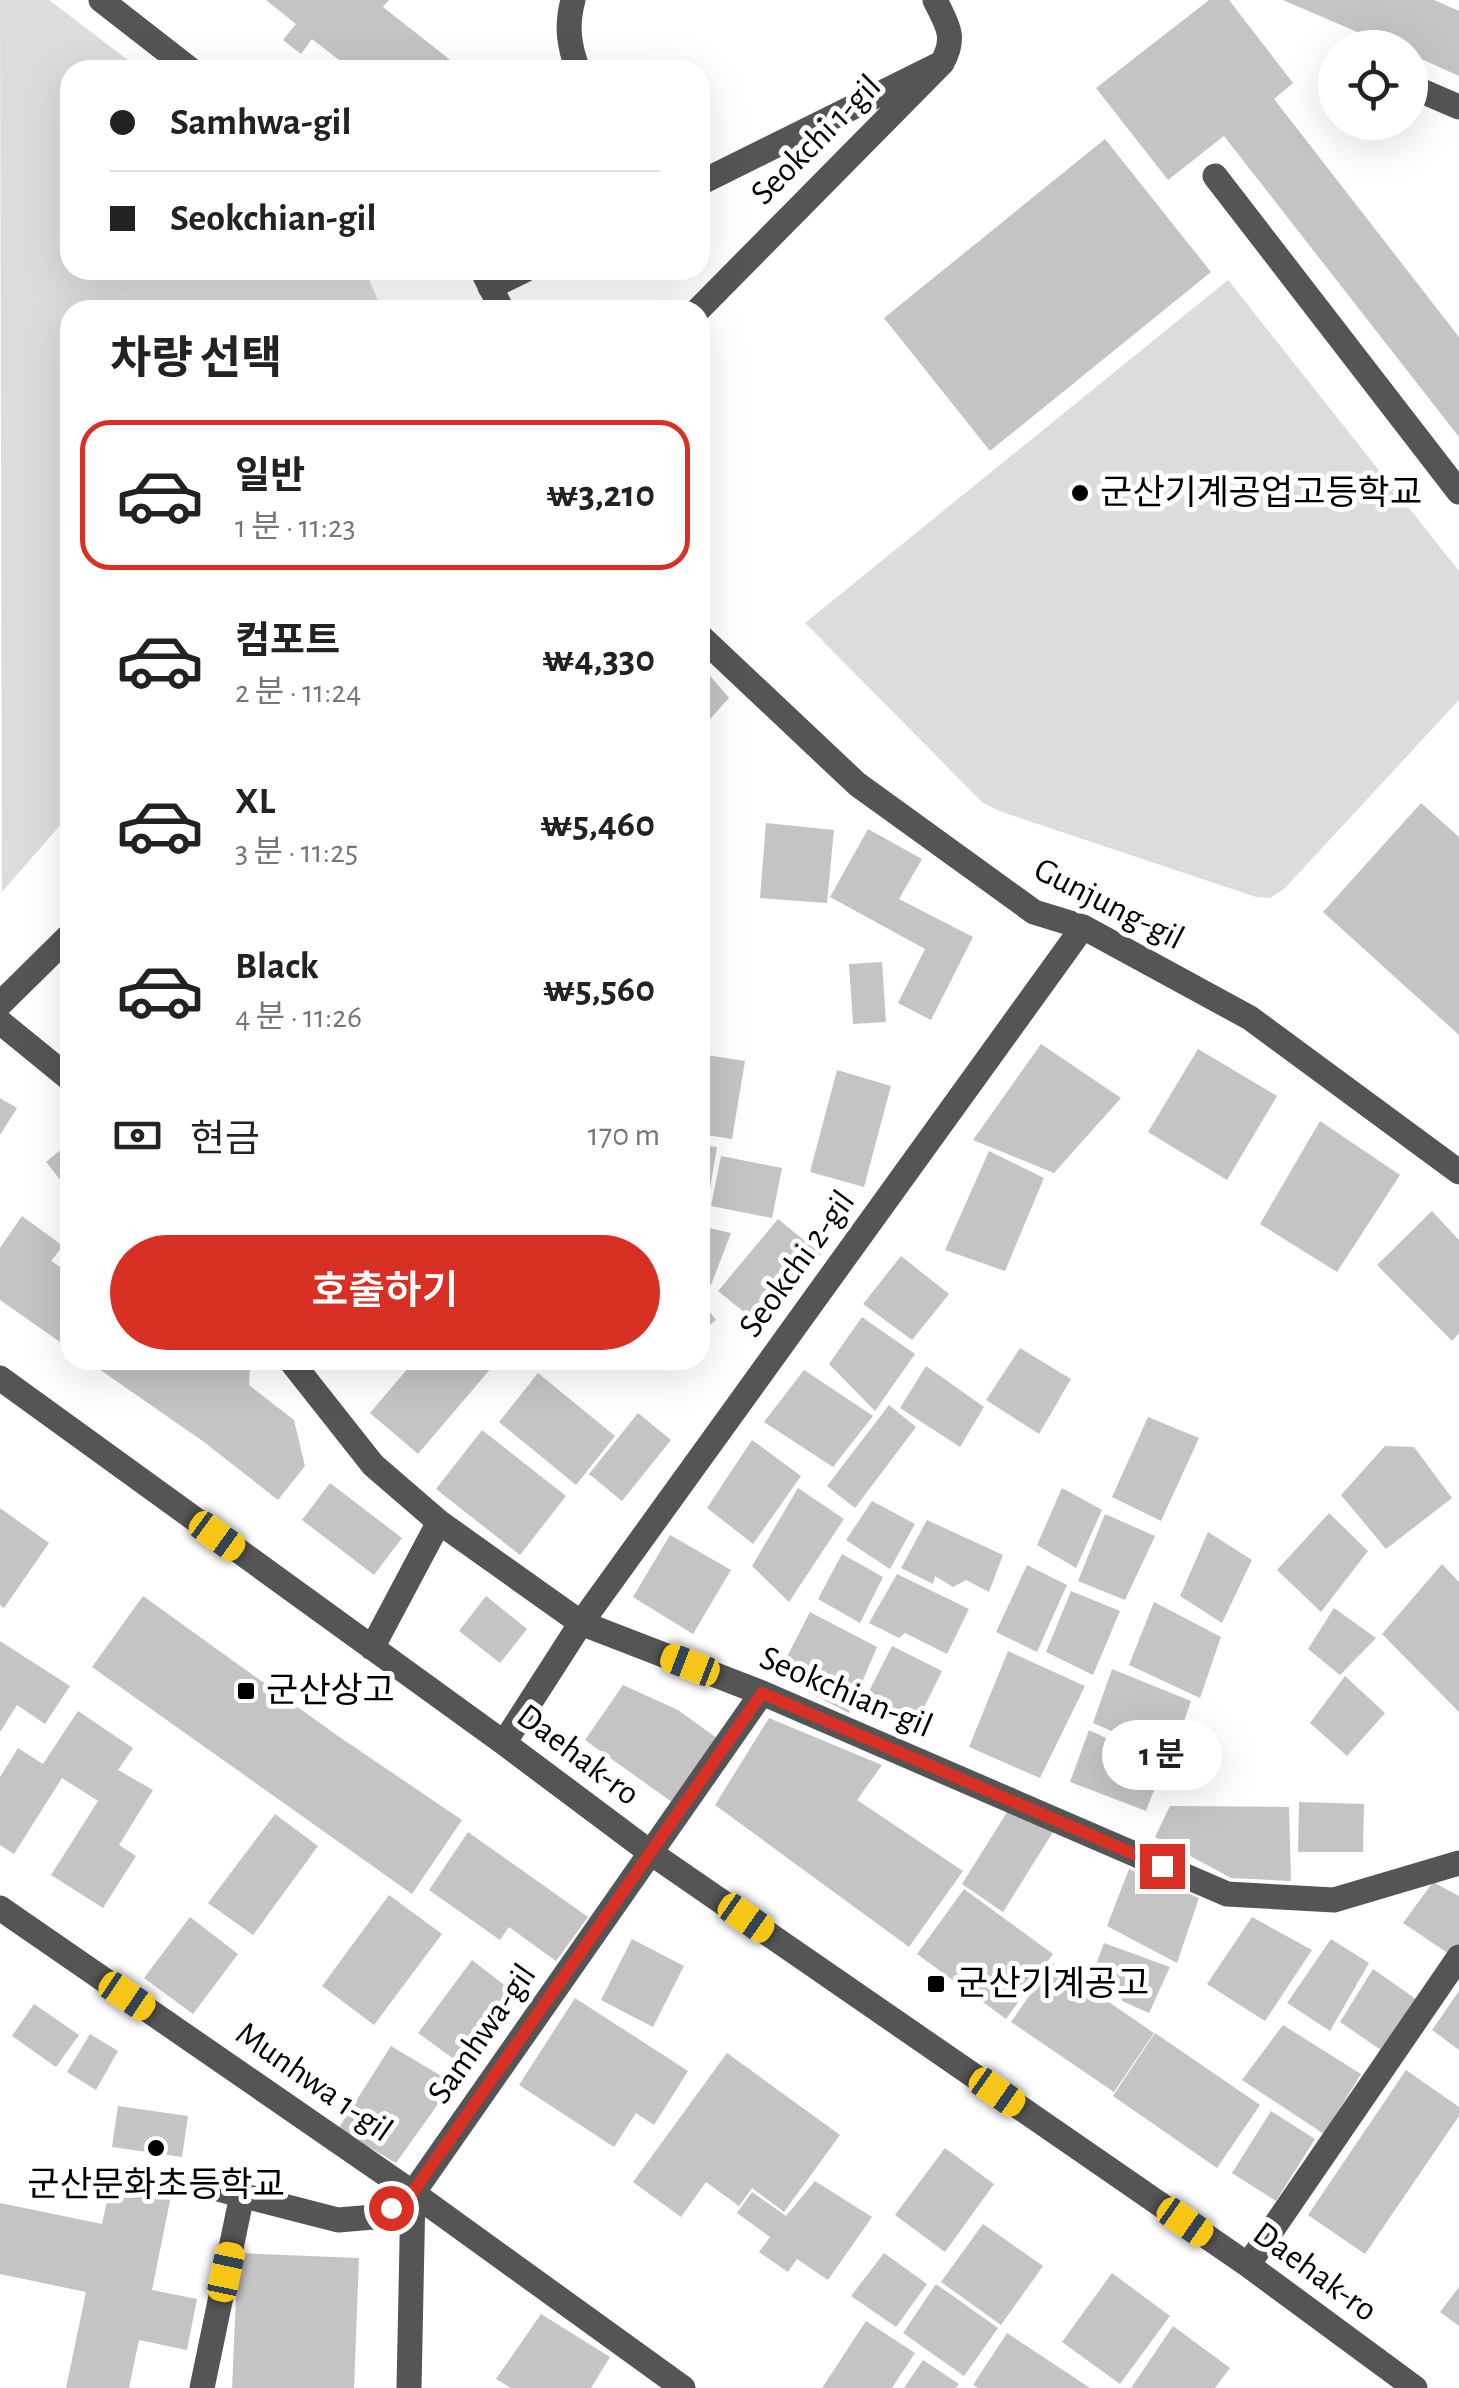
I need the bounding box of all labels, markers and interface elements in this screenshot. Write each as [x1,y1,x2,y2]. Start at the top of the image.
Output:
map controls [1318,30,1428,140]
button: locate [1318,30,1428,140]
street label: Seokchi 1-gil [744,68,888,212]
text: Samhwa-gil [170,104,352,142]
text: Seokchian-gil [170,200,377,238]
text: 차량 선택 [110,337,282,382]
icon: car [115,450,205,540]
text: 일반 [235,458,305,496]
place label: 군산기계공업고등학교 [1100,475,1422,511]
text: ₩3,210 [546,476,655,514]
marker: 군산기계공업고등학교 [1069,482,1091,504]
text: 1 분 · 11:23 [235,511,356,543]
icon: car [115,615,205,705]
text: 컴포트 [235,623,340,661]
text: ₩4,330 [542,641,655,679]
text: 2 분 · 11:24 [235,676,361,708]
icon: car [115,780,205,870]
text: XL [235,783,275,821]
text: ₩5,460 [540,806,655,844]
text: 3 분 · 11:25 [235,836,358,868]
street label: Gunjung-gil [1029,851,1189,957]
icon: car [115,945,205,1035]
text: Black [235,948,319,986]
text: ₩5,560 [543,971,655,1009]
text: 4 분 · 11:26 [235,1001,362,1033]
icon: cash [110,1108,165,1163]
text: 170 m [588,1119,660,1151]
text: 현금 [190,1121,260,1159]
street label: Seokchi 2-gil [732,1184,862,1344]
button: 호출하기 [110,1235,660,1350]
car [184,1506,250,1566]
car [657,1640,723,1690]
street label: Seokchian-gil [755,1640,937,1744]
place label: 군산상고 [266,1672,395,1709]
marker: 군산상고 [235,1680,257,1702]
street label: Daehak-ro [510,1698,646,1812]
callout: 1 분 [1102,1721,1222,1791]
text: 1 분 [1139,1739,1185,1771]
route end [1140,1844,1185,1889]
car [713,1889,779,1947]
street label: Samhwa-gil [421,1958,543,2110]
place label: 군산기계공고 [956,1966,1149,2002]
car [94,1967,160,2025]
marker: 군산기계공고 [925,1973,947,1995]
street label: Munhwa 1-gil [229,2015,399,2149]
car [964,2063,1030,2121]
marker: 군산문화초등학교 [145,2137,167,2159]
place label: 군산문화초등학교 [27,2167,285,2203]
route start [369,2186,414,2231]
car [1152,2193,1218,2251]
street label: Daehak-ro [1247,2216,1383,2328]
car [205,2240,247,2304]

